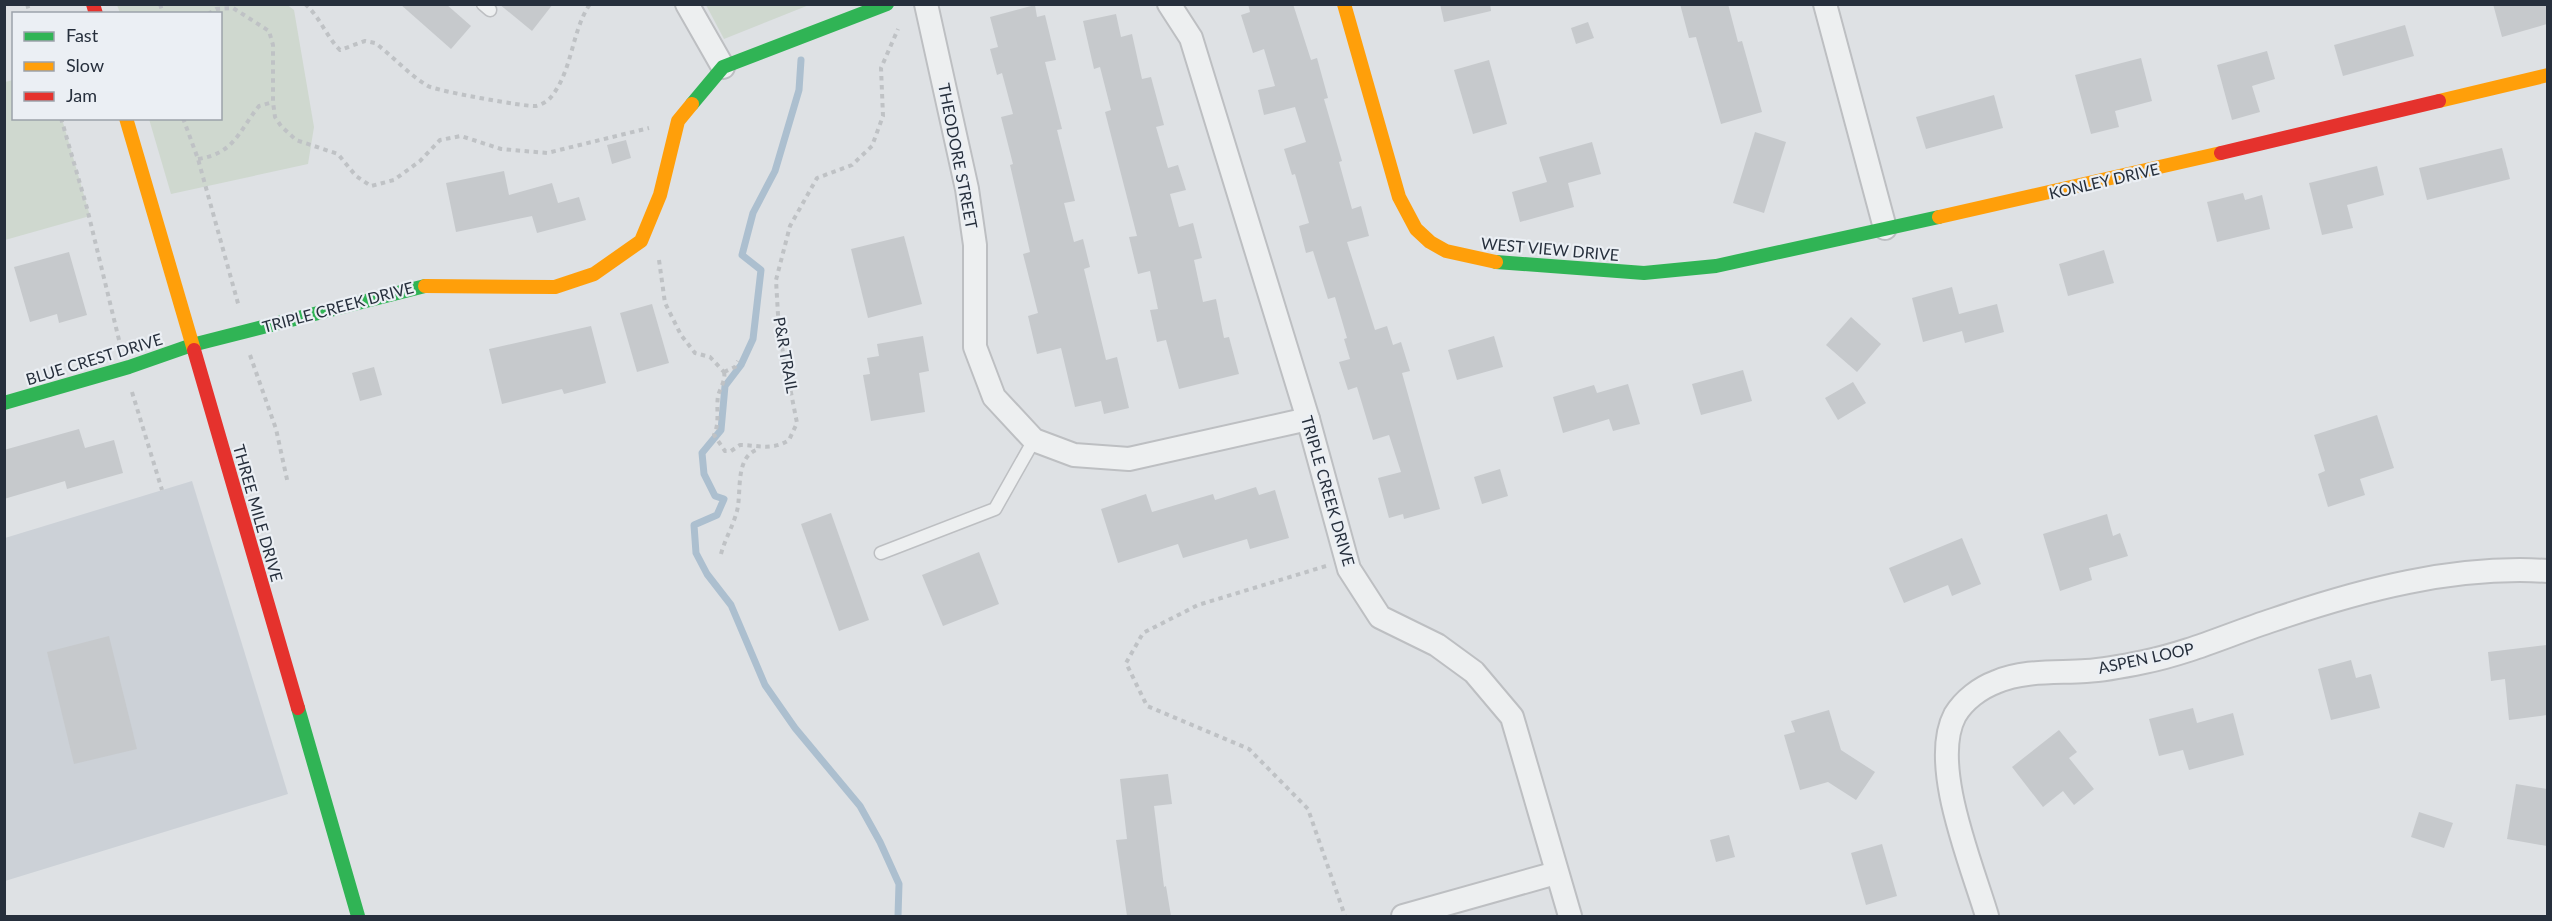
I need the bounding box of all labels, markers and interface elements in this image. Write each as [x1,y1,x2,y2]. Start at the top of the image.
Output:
legend [12,12,222,120]
text: Fast [66,24,99,46]
text: Slow [66,54,104,76]
street label: THEODORE STREET [935,82,982,231]
text: Jam [66,84,97,106]
street label: KONLEY DRIVE [2047,159,2161,202]
street label: WEST VIEW DRIVE [1480,233,1620,264]
street label: TRIPLE CREEK DRIVE [260,277,416,336]
street label: P&R TRAIL [770,315,803,395]
street label: BLUE CREST DRIVE [23,329,164,388]
street label: TRIPLE CREEK DRIVE [1298,413,1359,568]
street label: THREE MILE DRIVE [230,442,287,584]
street label: ASPEN LOOP [2096,638,2196,677]

